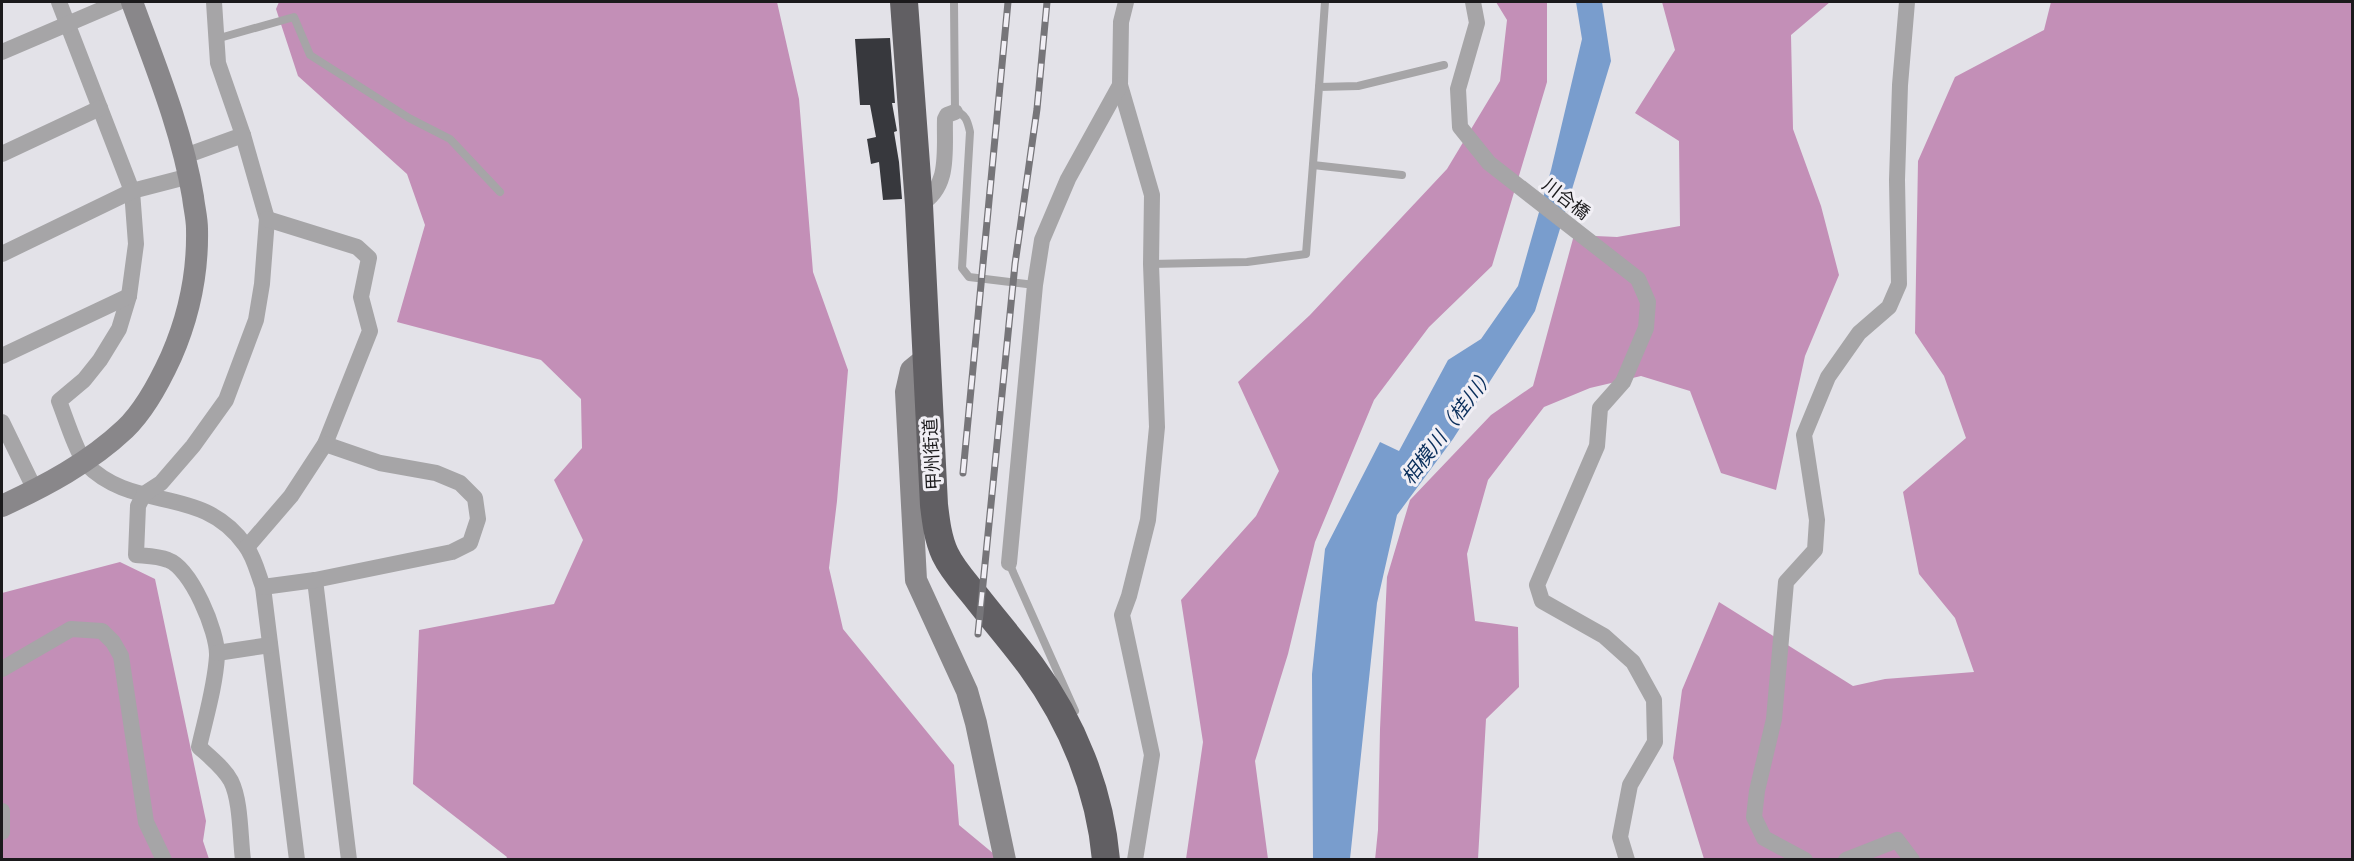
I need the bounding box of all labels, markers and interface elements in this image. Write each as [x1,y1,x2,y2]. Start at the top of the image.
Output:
street label: 川合橋 [1538,172,1595,224]
water label: 相模川（桂川） [1395,362,1501,490]
street label: 甲州街道 [917,417,945,491]

